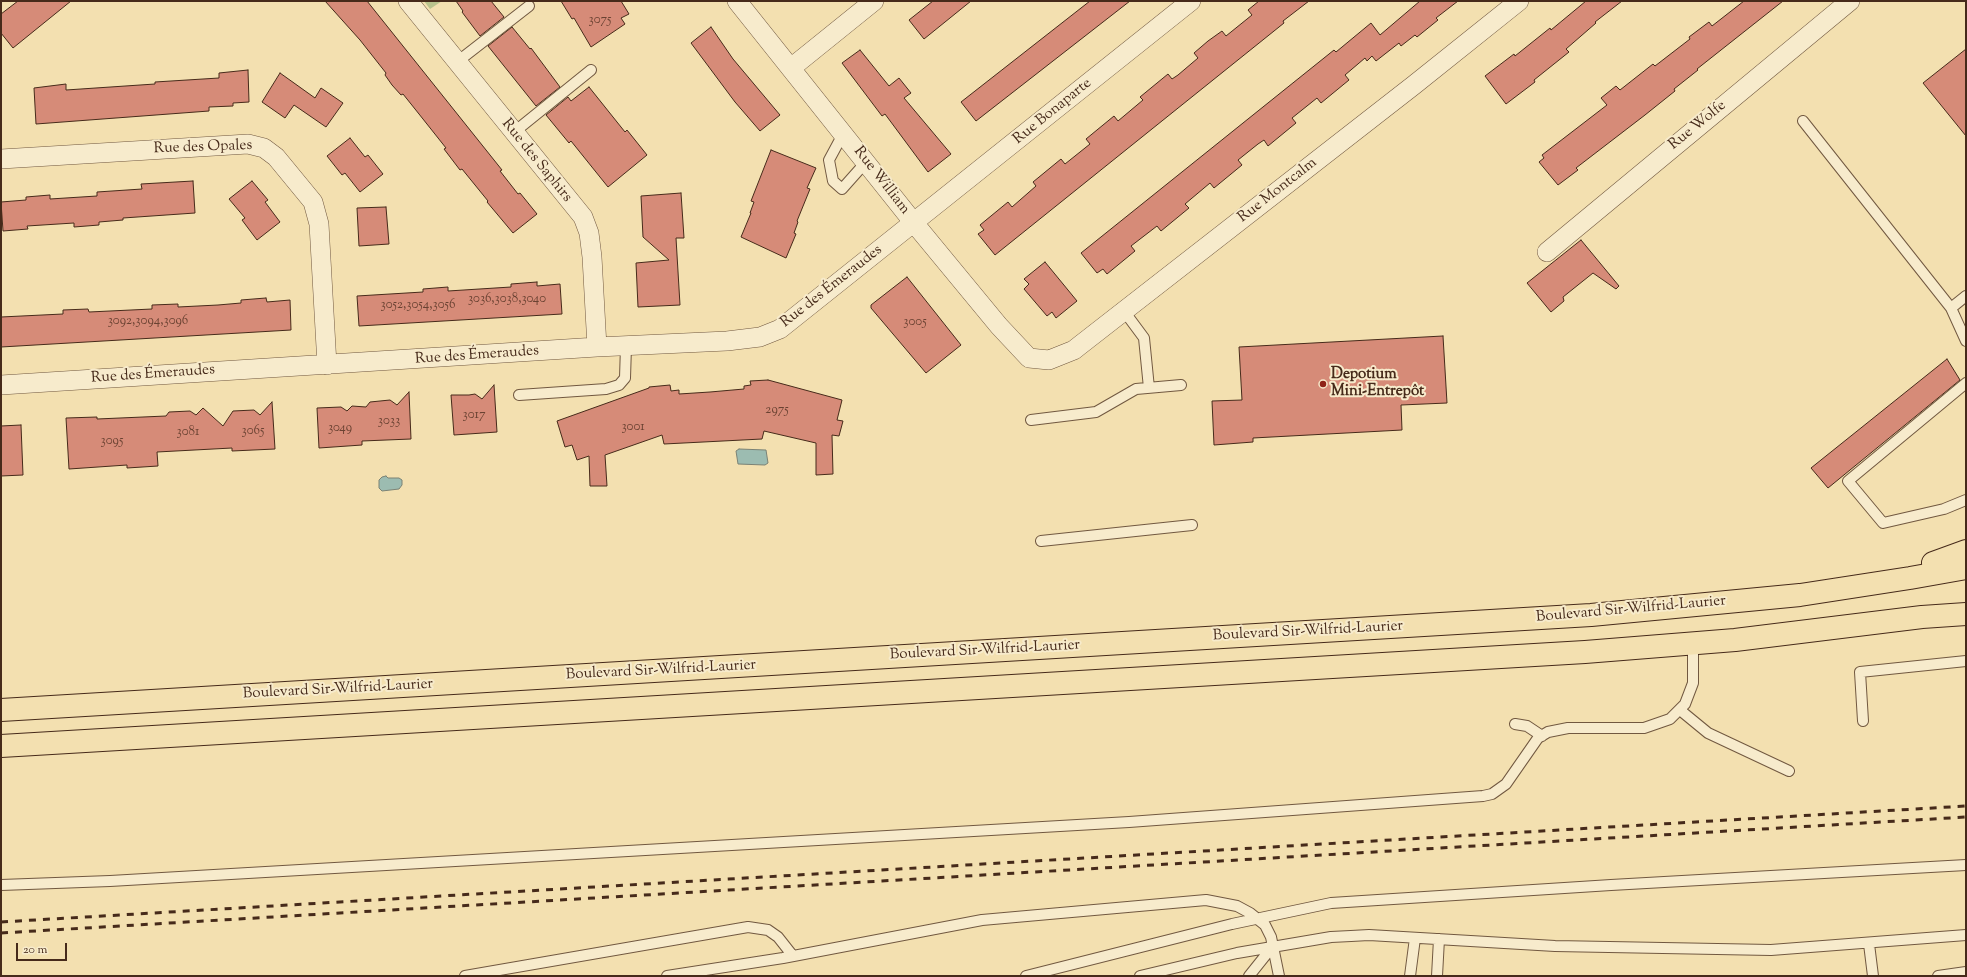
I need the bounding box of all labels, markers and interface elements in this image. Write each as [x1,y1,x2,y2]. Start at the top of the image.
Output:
house number: 3075 [589,13,611,29]
street label: Rue Bonaparte [1010,75,1096,149]
street label: Rue Wolfe [1666,97,1730,155]
street label: Rue des Saphirs [497,116,575,206]
street label: Rue des Opales [153,137,253,159]
street label: Rue William [849,143,913,219]
street label: Rue Montcalm [1235,155,1321,227]
street label: Rue des Émeraudes [778,242,886,332]
house number: 3036,3038,3040 [468,292,546,308]
house number: 3052,3054,3056 [381,298,455,314]
house number: 3092,3094,3096 [108,314,188,330]
house number: 3005 [903,315,927,331]
street label: Rue des Émeraudes [414,343,540,369]
street label: Rue des Émeraudes [90,362,216,388]
place label: Depotium Mini-Entrepôt [1331,366,1424,401]
marker: Depotium Mini-Entrepôt [1318,379,1328,389]
house number: 2975 [765,403,789,419]
house number: 3017 [463,408,485,424]
house number: 3033 [378,414,400,430]
house number: 3001 [621,420,645,436]
house number: 3049 [328,421,352,437]
house number: 3065 [242,424,264,440]
house number: 3081 [177,425,199,441]
house number: 3095 [101,434,123,450]
street label: Boulevard Sir-Wilfrid-Laurier [1535,593,1727,627]
street label: Boulevard Sir-Wilfrid-Laurier [1212,618,1404,646]
street label: Boulevard Sir-Wilfrid-Laurier [889,637,1081,665]
street label: Boulevard Sir-Wilfrid-Laurier [565,657,757,685]
street label: Boulevard Sir-Wilfrid-Laurier [242,676,434,704]
scale bar [18,935,69,961]
text: 20 m [23,941,47,959]

